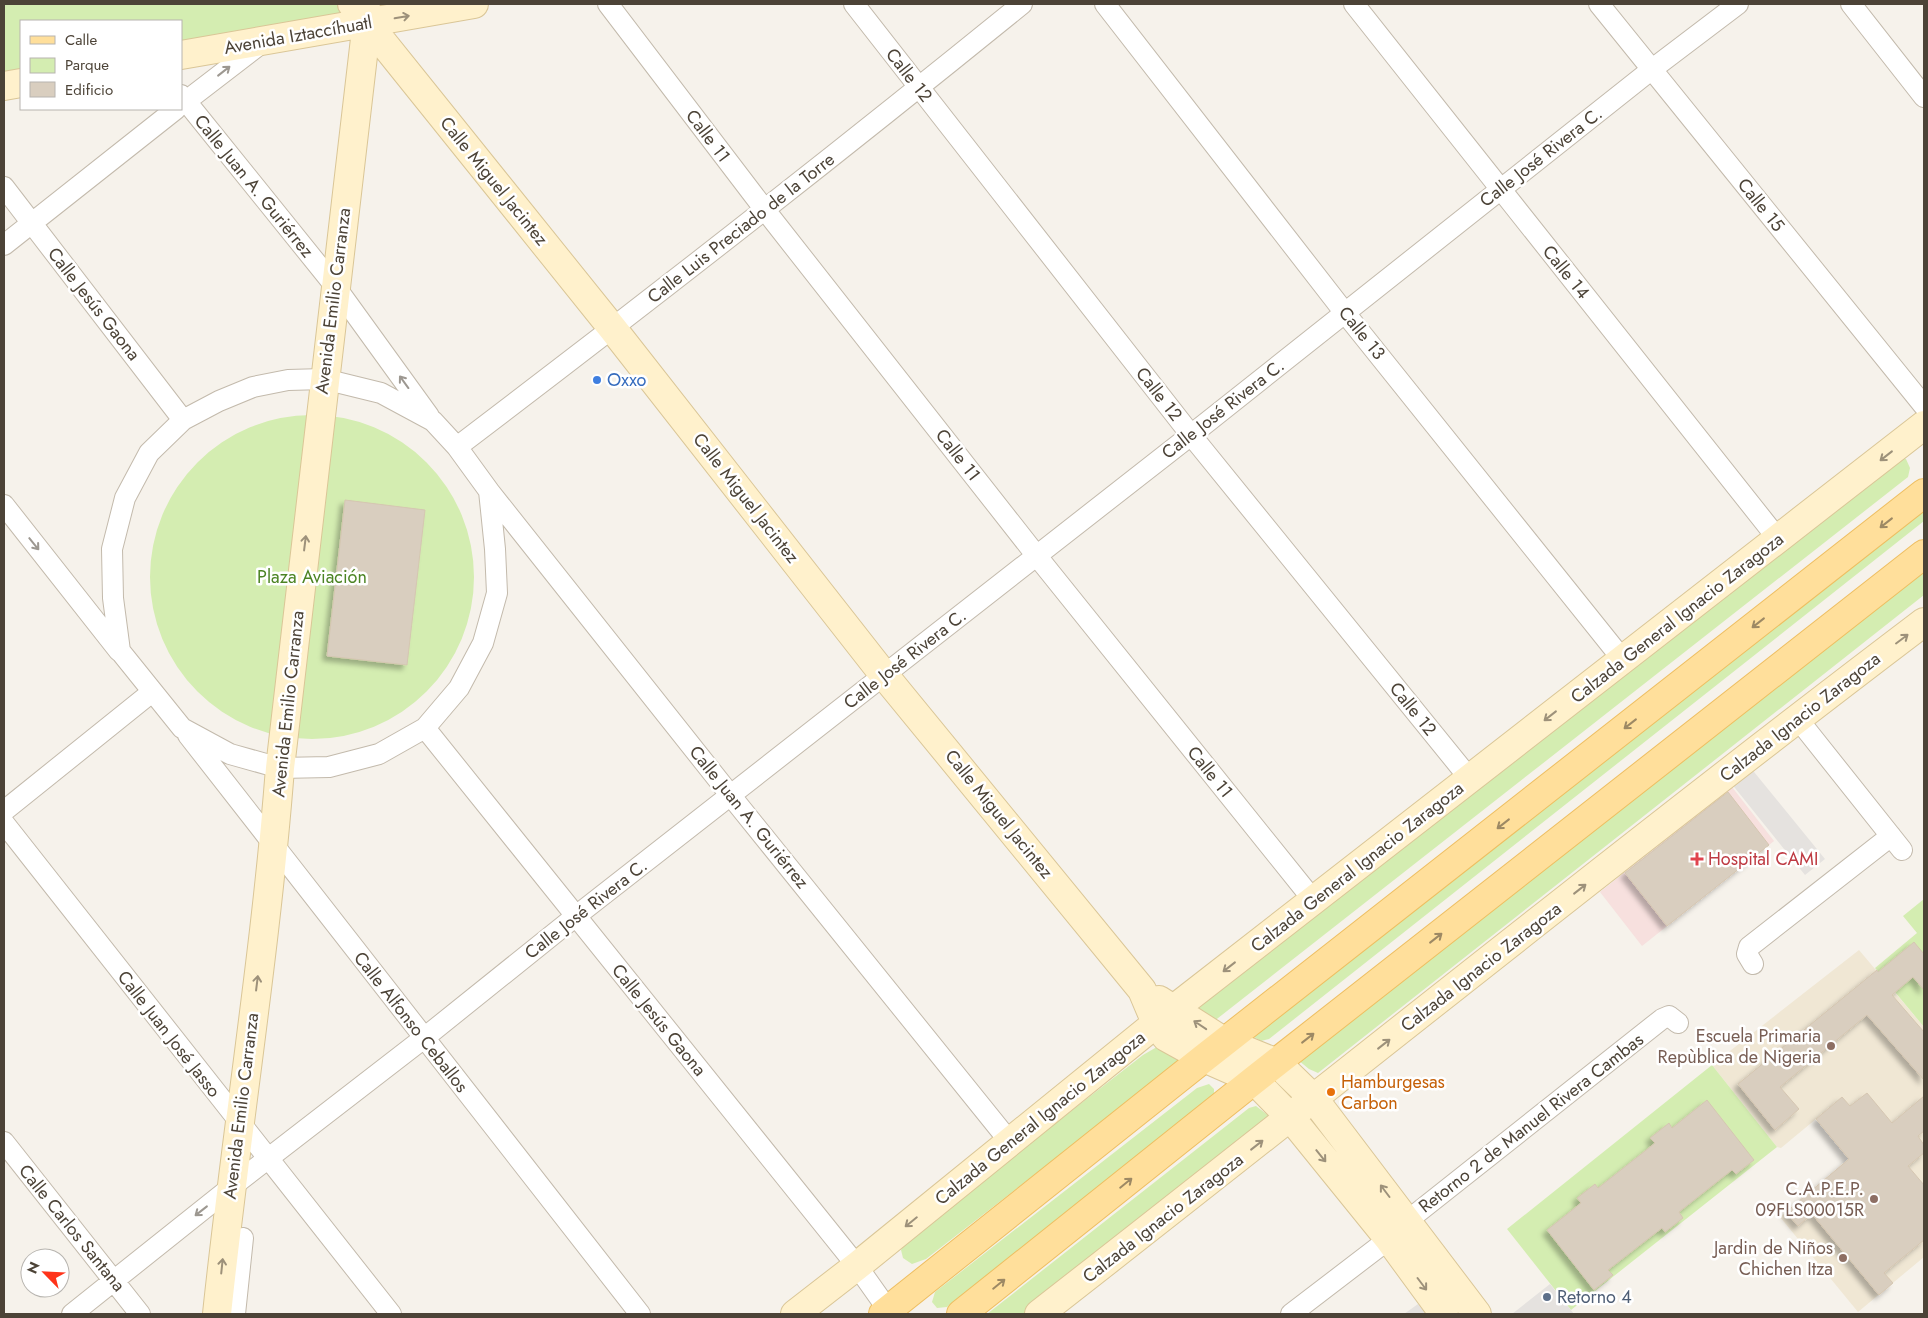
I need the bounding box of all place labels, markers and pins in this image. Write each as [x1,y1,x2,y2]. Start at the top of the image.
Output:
place label: Oxxo [607,367,647,393]
marker: Oxxo [591,374,603,386]
place label: Hospital CAMI [1708,846,1818,872]
marker: Hospital CAMI [1690,852,1704,866]
place label: Escuela Primaria Repùblica de Nigeria [1658,1023,1821,1070]
marker: Escuela Primaria Repùblica de Nigeria [1825,1040,1837,1052]
place label: Hamburgesas Carbon [1341,1069,1445,1116]
marker: Hamburgesas Carbon [1325,1086,1337,1098]
place label: C.A.P.E.P. 09FLS00015R [1755,1176,1864,1223]
marker: C.A.P.E.P. 09FLS00015R [1868,1193,1880,1205]
place label: Jardin de Niños Chichen Itza [1712,1235,1833,1282]
marker: Jardin de Niños Chichen Itza [1837,1252,1849,1264]
place label: Retorno 4 [1557,1284,1632,1310]
marker: Retorno 4 [1541,1291,1553,1303]

